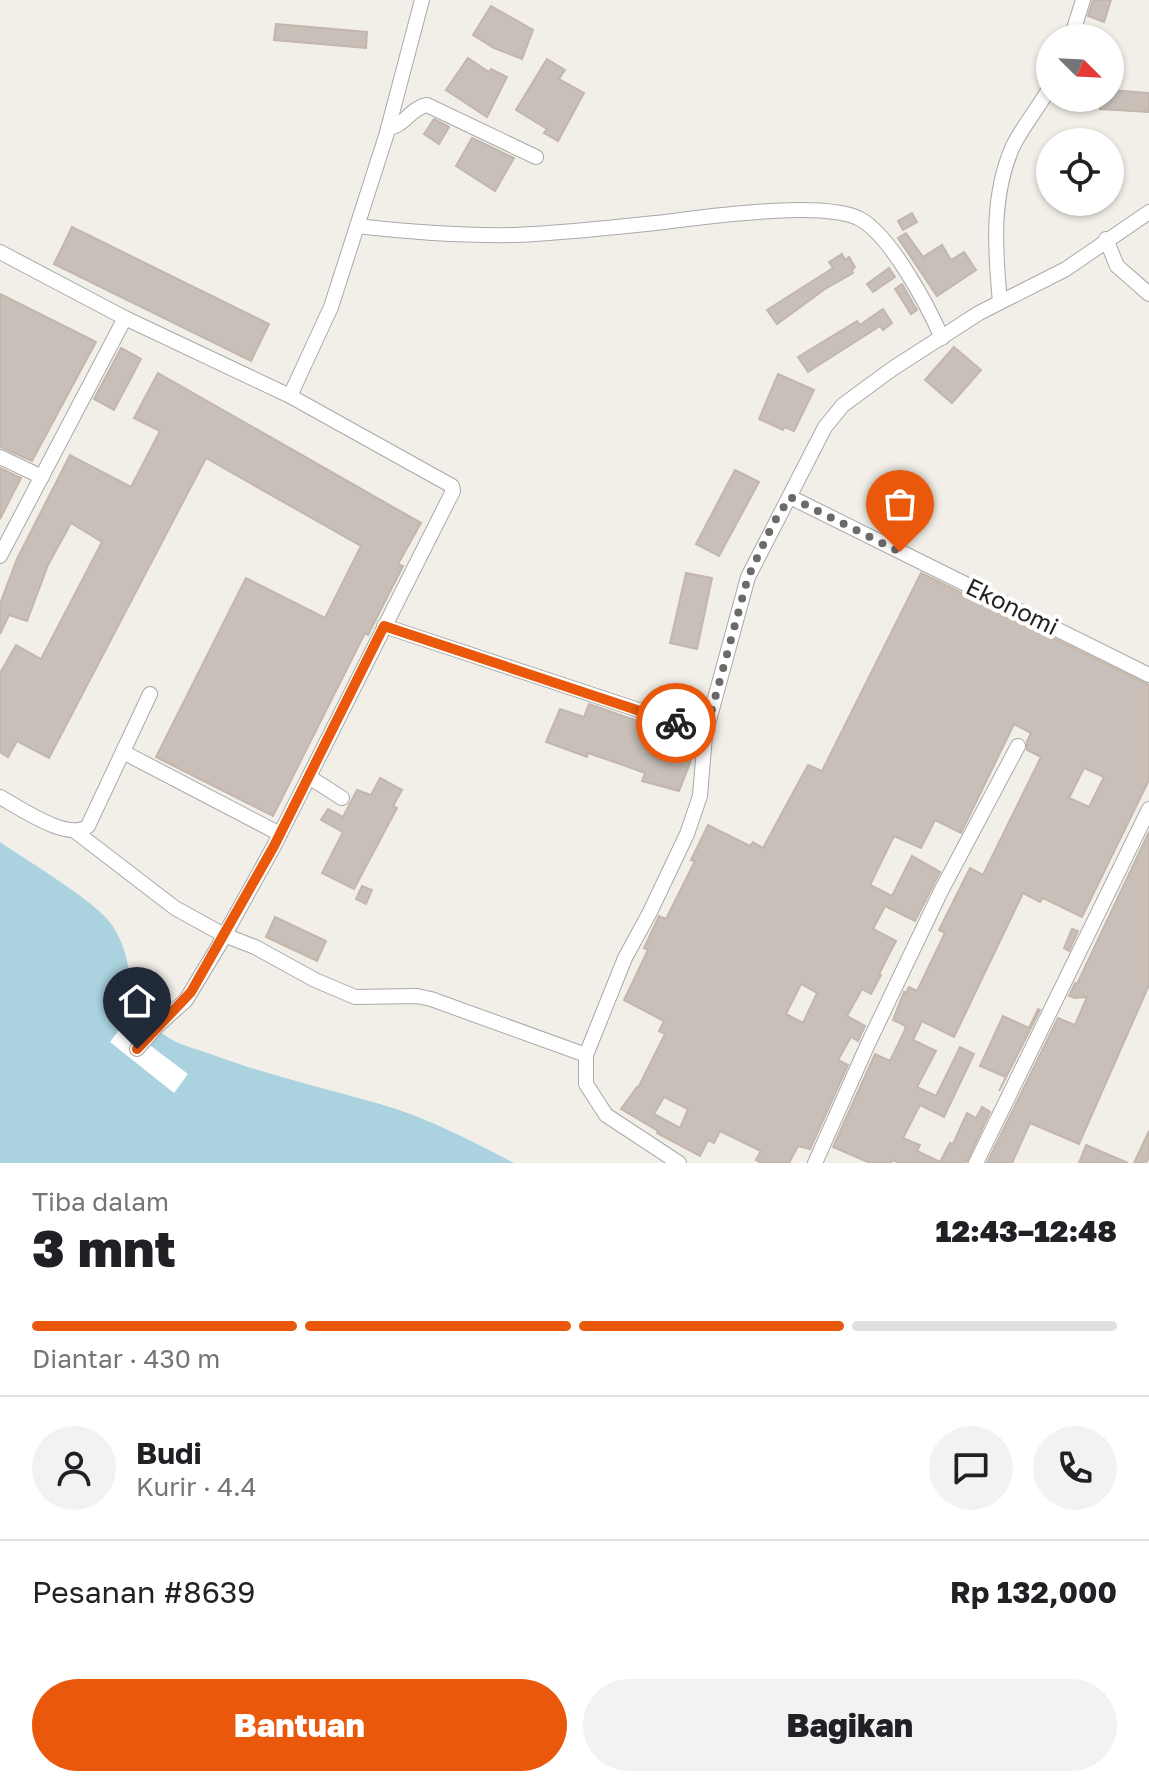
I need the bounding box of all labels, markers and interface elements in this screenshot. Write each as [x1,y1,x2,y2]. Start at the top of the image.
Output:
north arrow [1036,24,1124,112]
map controls [1036,24,1124,216]
button: locate [1036,128,1124,216]
pin [866,470,934,552]
icon: bag [878,482,922,526]
street label: Ekonomi [962,571,1063,640]
courier [636,683,716,763]
icon: bike [654,701,698,745]
pin [103,967,171,1049]
icon: home [115,979,159,1023]
text: Tiba dalam [32,1186,169,1217]
text: 12:43–12:48 [936,1213,1117,1249]
text: 3 mnt [32,1216,176,1278]
text: Diantar · 430 m [32,1343,220,1374]
button: person [32,1426,116,1510]
button: chat [929,1426,1013,1510]
button: phone [1033,1426,1117,1510]
text: Budi [136,1435,202,1471]
text: Kurir · 4.4 [136,1471,257,1502]
text: Pesanan #8639 [32,1574,256,1610]
text: Rp 132,000 [950,1574,1117,1610]
button: Bantuan [32,1679,567,1771]
button: Bagikan [583,1679,1117,1771]

